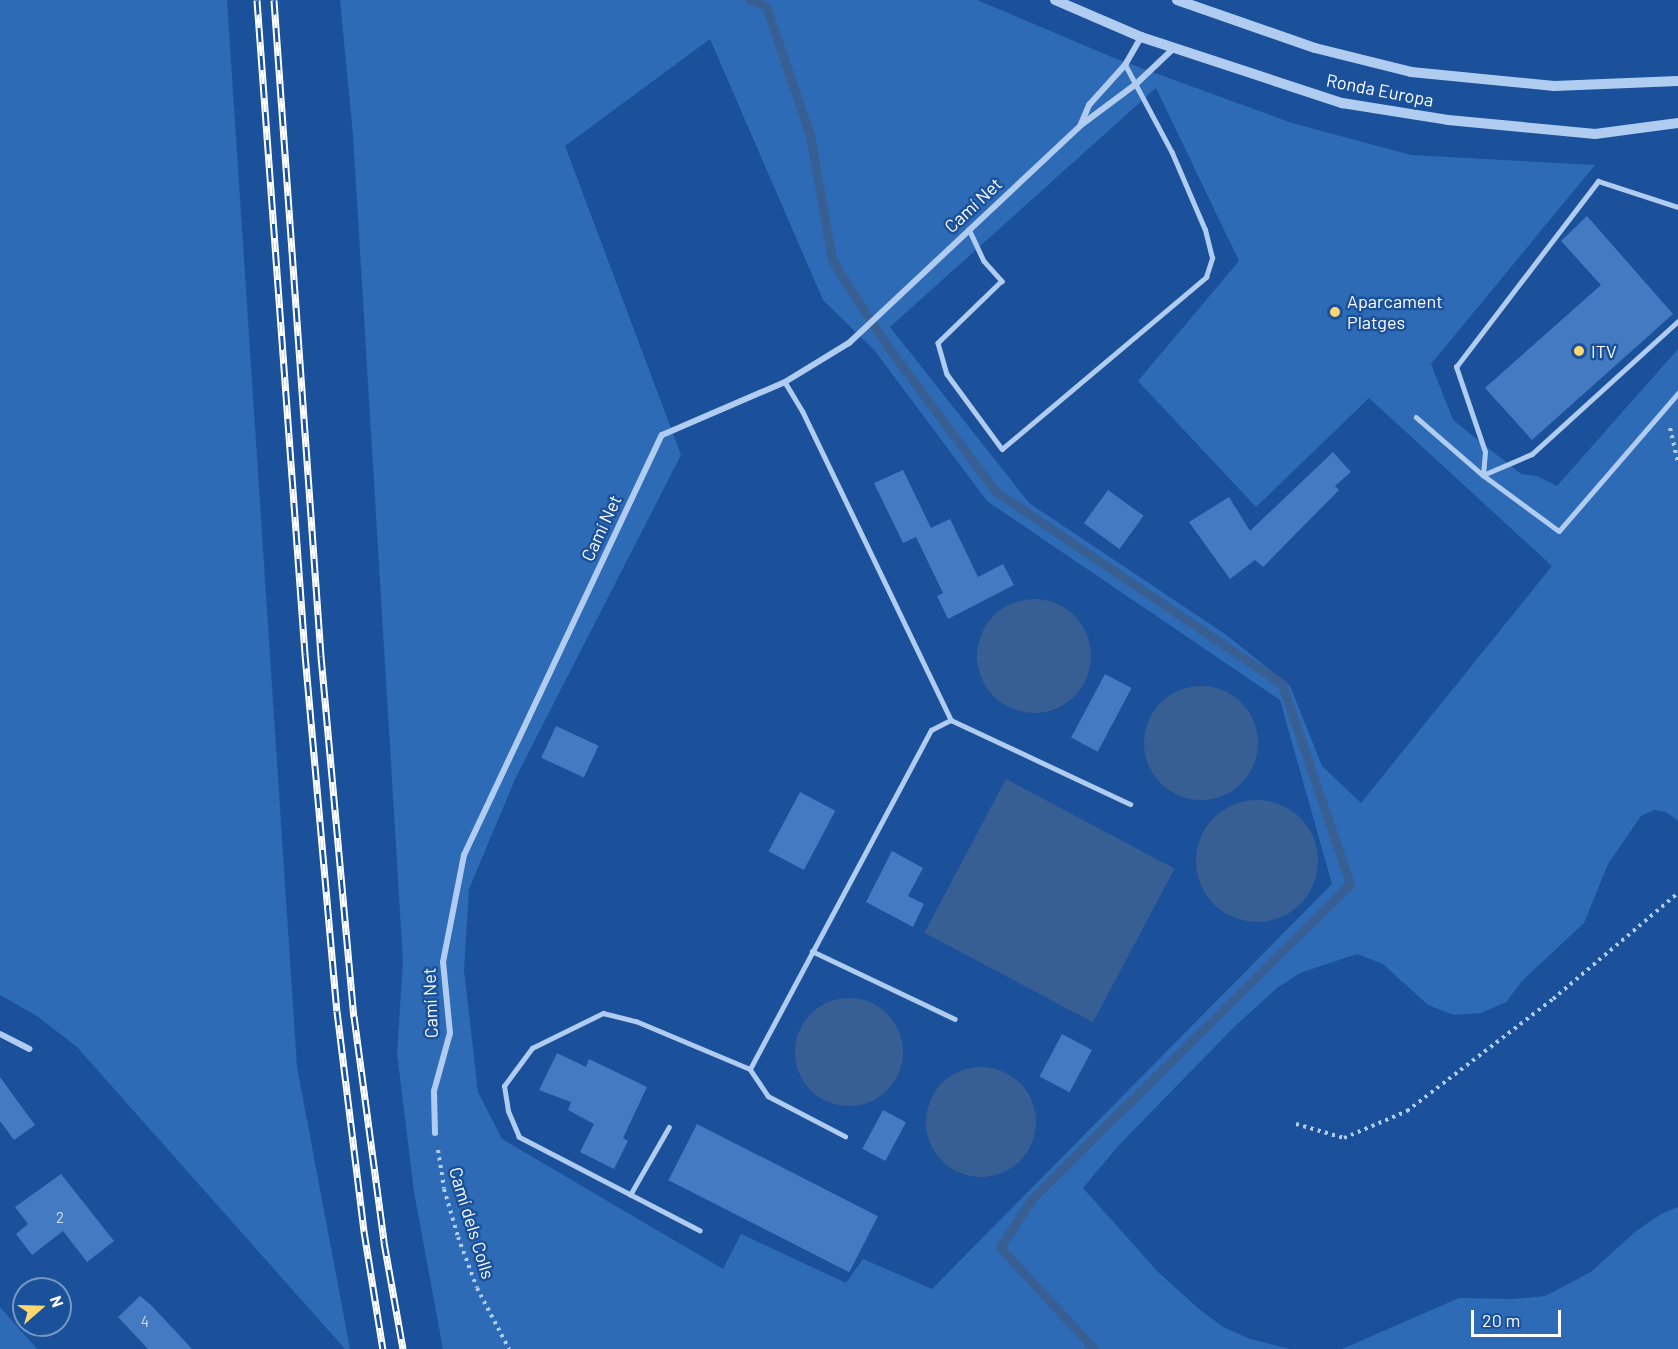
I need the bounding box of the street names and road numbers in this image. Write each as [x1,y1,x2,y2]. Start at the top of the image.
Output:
street label: Ronda Europa [1324,69,1436,111]
street label: Camí Net [940,173,1006,237]
street label: Camí Net [576,491,626,565]
street label: Camí Net [418,967,442,1039]
street label: Camí dels Colls [445,1164,499,1282]

